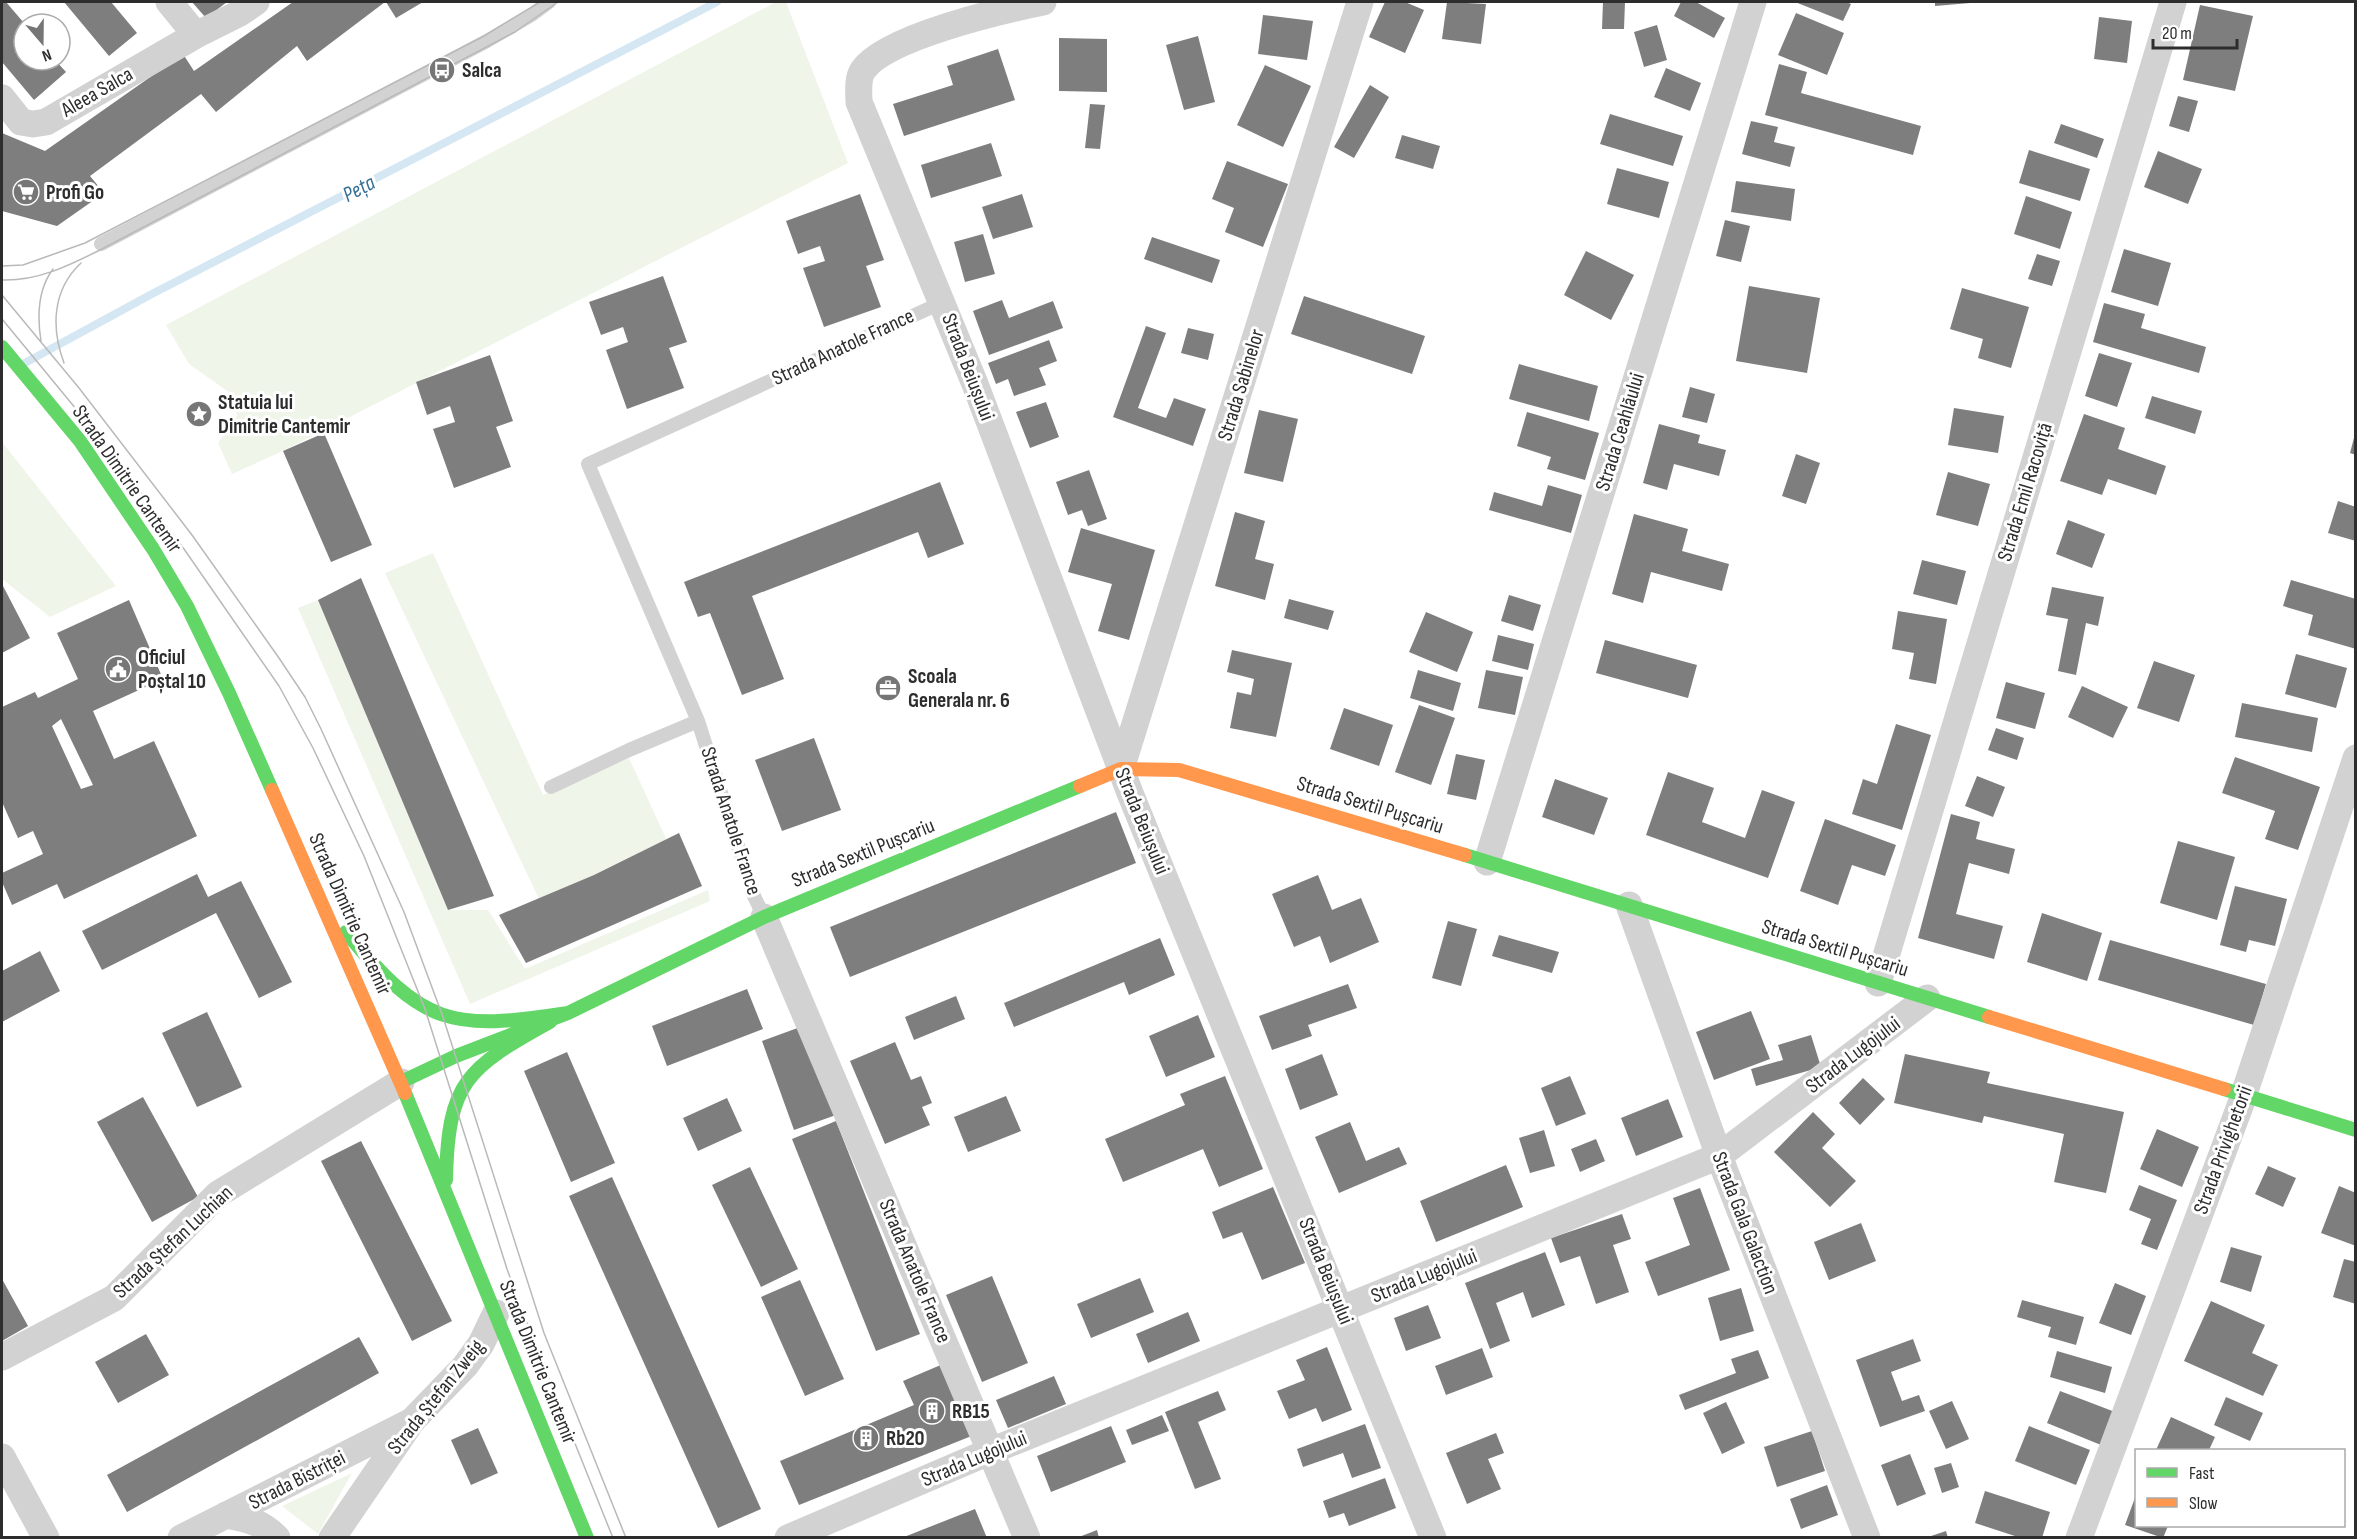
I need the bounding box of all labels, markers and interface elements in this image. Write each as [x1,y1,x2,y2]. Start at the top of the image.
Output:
north arrow [12,12,72,72]
scale bar [2153,12,2237,50]
text: 20 m [2162,23,2192,44]
text: N [39,44,54,65]
bus stop icon: Salca [427,55,457,85]
place label: Salca [462,58,502,83]
street label: Aleea Salca [56,62,137,123]
water label: Peța [338,169,380,209]
supermarket icon: Profi Go [11,177,41,207]
place label: Profi Go [46,180,104,205]
street label: Strada Anatole France [768,303,918,391]
street label: Strada Beiușului [936,310,1000,424]
street label: Strada Sabinelor [1212,326,1270,444]
street label: Strada Ceahlăului [1590,370,1650,494]
place label: Statuia lui Dimitrie Cantemir [218,390,351,439]
place icon: Statuia lui Dimitrie Cantemir [184,399,214,429]
street label: Strada Dimitrie Cantemir [67,400,187,558]
street label: Strada Emil Racoviță [1992,420,2058,564]
place label: Oficiul Poștal 10 [138,645,206,694]
public building icon: Oficiul Poștal 10 [103,654,133,684]
place label: Scoala Generala nr. 6 [908,664,1010,713]
office icon: Scoala Generala nr. 6 [873,673,903,703]
street label: Strada Anatole France [695,744,767,898]
street label: Strada Beiușului [1109,764,1175,878]
street label: Strada Sextil Pușcariu [1294,771,1446,839]
street label: Strada Sextil Pușcariu [788,813,938,893]
street label: Strada Dimitrie Cantemir [303,829,397,999]
street label: Strada Sextil Pușcariu [1759,914,1911,982]
street label: Strada Lugojului [1801,1011,1905,1099]
street label: Strada Privighetorii [2188,1082,2258,1218]
street label: Strada Gala Galaction [1706,1149,1784,1297]
street label: Strada Ștefan Luchian [108,1180,238,1304]
street label: Strada Anatole France [873,1195,957,1347]
street label: Strada Beiușului [1293,1214,1359,1328]
street label: Strada Lugojului [1367,1243,1481,1309]
street label: Strada Dimitrie Cantemir [494,1277,582,1447]
street label: Strada Ștefan Zweig [382,1335,490,1459]
building icon: RB15 [917,1396,947,1426]
place label: RB15 [952,1399,990,1424]
building icon: Rb20 [851,1423,881,1453]
place label: Rb20 [886,1426,925,1451]
street label: Strada Lugojului [918,1426,1030,1492]
street label: Strada Bistriței [245,1445,349,1515]
legend [2135,1449,2345,1527]
text: Fast [2189,1463,2215,1484]
text: Slow [2189,1493,2218,1514]

